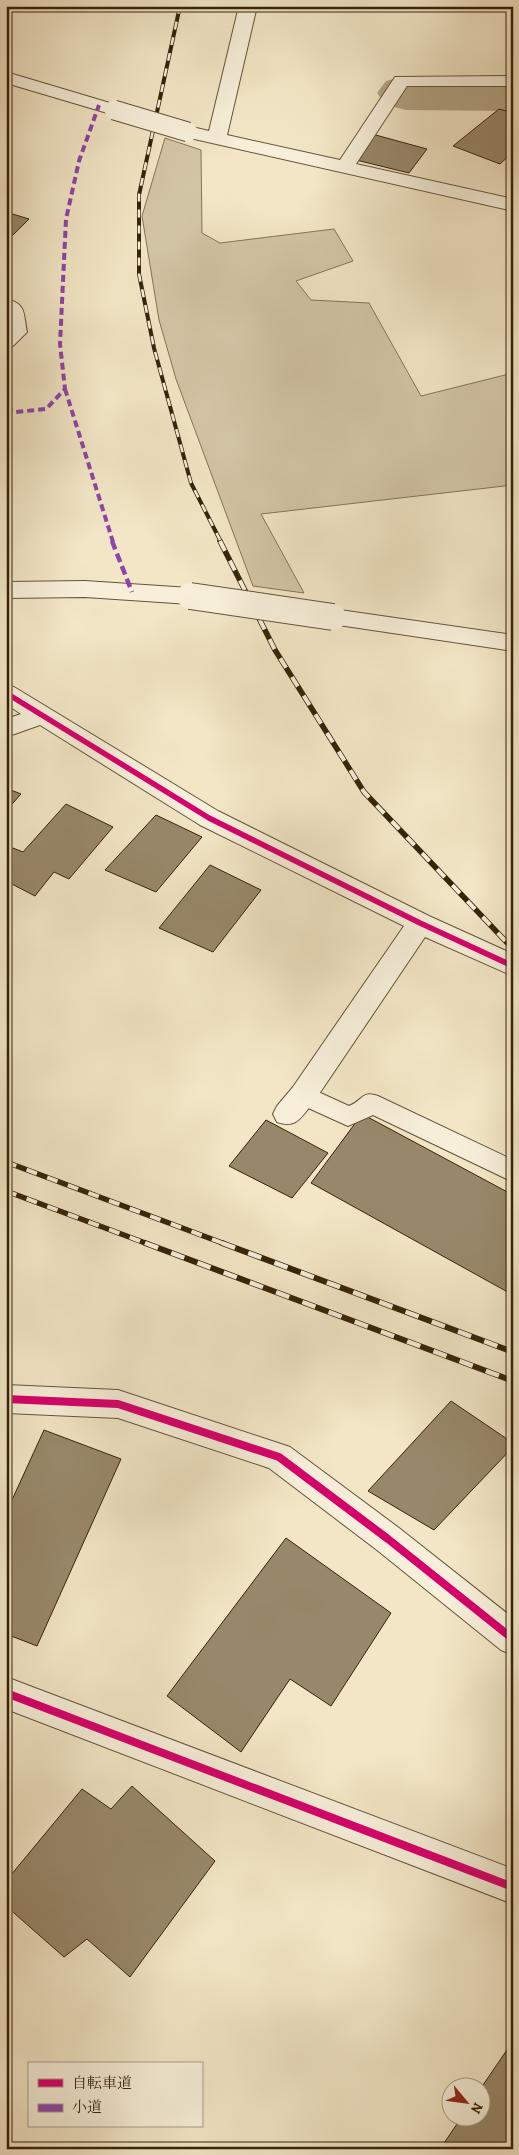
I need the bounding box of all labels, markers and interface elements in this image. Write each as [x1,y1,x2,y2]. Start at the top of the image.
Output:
legend [28,2062,202,2128]
text: 自転車道 [72,2073,132,2093]
north arrow [442,2078,492,2128]
text: 小道 [72,2097,102,2117]
text: N [466,2099,488,2117]

